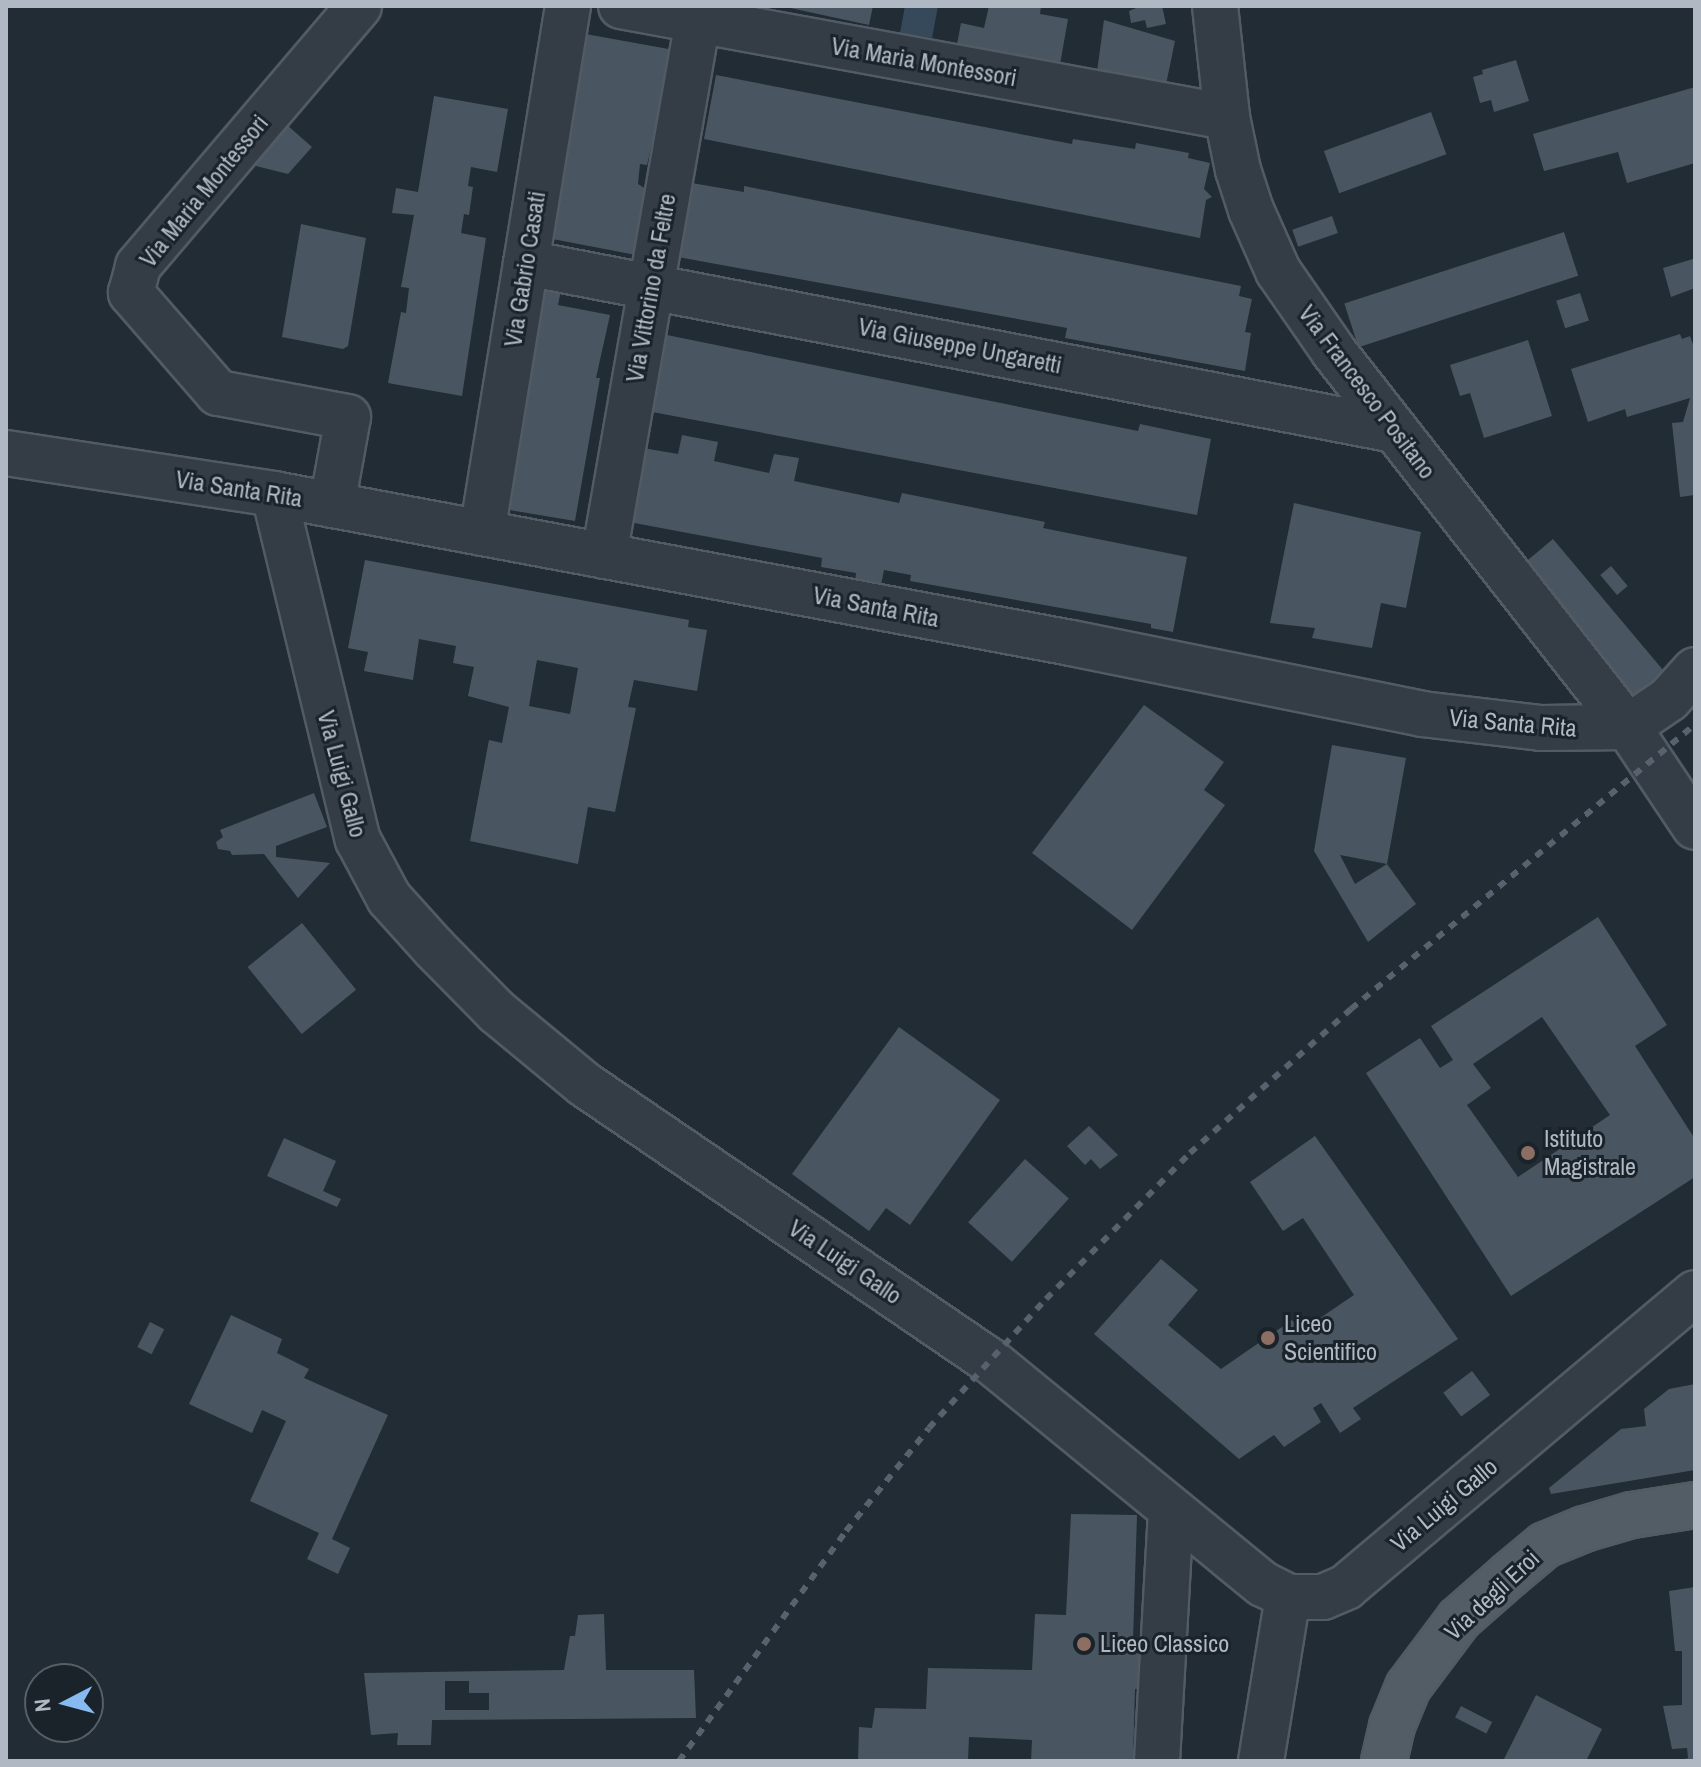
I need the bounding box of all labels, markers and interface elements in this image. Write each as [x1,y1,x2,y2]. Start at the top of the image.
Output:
street label: Via Maria Montessori [829,32,1019,92]
street label: Via Maria Montessori [134,109,274,273]
street label: Via Gabrio Casati [498,189,552,349]
street label: Via Vittorino da Feltre [620,191,682,385]
street label: Via Francesco Positano [1292,300,1442,484]
street label: Via Giuseppe Ungaretti [856,312,1064,380]
street label: Via Santa Rita [174,465,304,513]
street label: Via Santa Rita [811,581,941,633]
street label: Via Santa Rita [1448,703,1578,743]
street label: Via Luigi Gallo [311,708,373,840]
place label: Istituto Magistrale [1544,1125,1636,1181]
marker: Istituto Magistrale [1519,1144,1537,1162]
street label: Via Luigi Gallo [783,1214,907,1310]
place label: Liceo Scientifico [1284,1310,1377,1366]
marker: Liceo Scientifico [1259,1329,1277,1347]
street label: Via Luigi Gallo [1385,1452,1503,1558]
street label: Via degli Eroi [1439,1544,1545,1646]
place label: Liceo Classico [1100,1630,1229,1658]
marker: Liceo Classico [1075,1635,1093,1653]
north arrow [24,1663,104,1743]
text: N [27,1697,58,1713]

